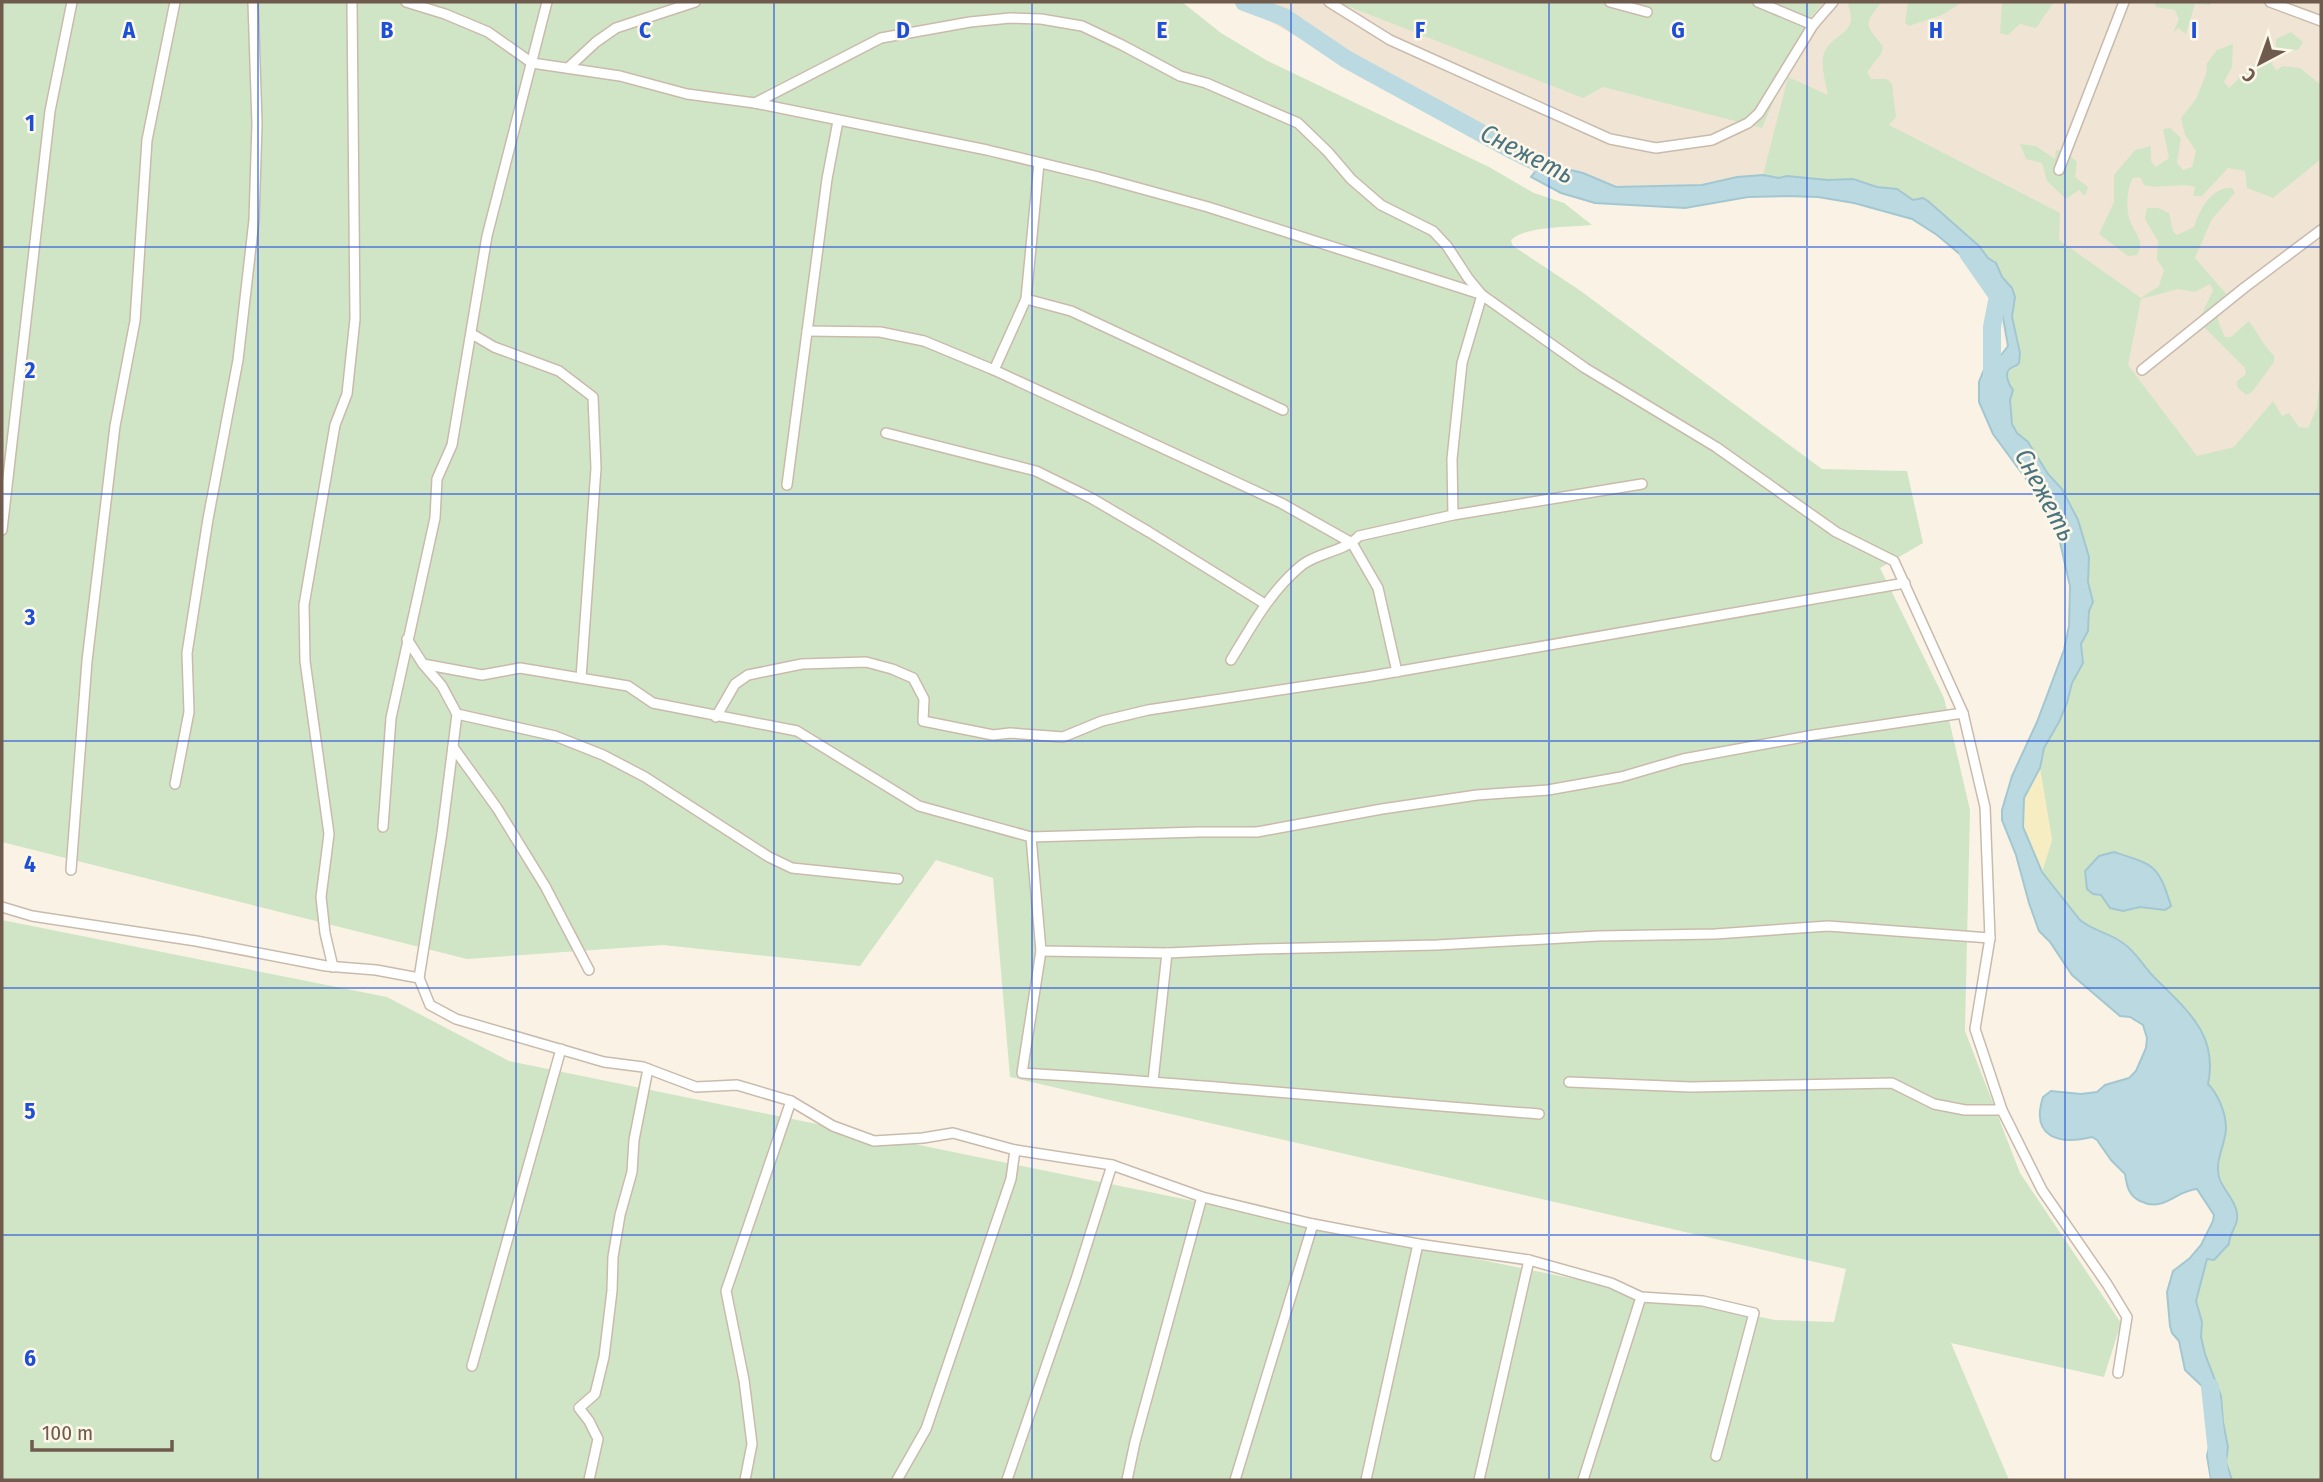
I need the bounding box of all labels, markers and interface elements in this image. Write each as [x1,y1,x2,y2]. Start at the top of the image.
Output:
text: A [122,16,136,44]
text: B [381,16,394,44]
text: C [639,16,651,44]
text: D [896,16,910,44]
text: E [1157,16,1168,44]
text: F [1415,16,1425,44]
text: G [1671,16,1685,44]
text: H [1929,16,1943,44]
text: I [2191,16,2197,44]
north arrow [2225,28,2295,98]
text: С [2238,63,2260,87]
text: 1 [25,109,35,137]
water label: Снежеть [1475,117,1579,191]
text: 2 [24,356,36,384]
water label: Снежеть [2008,443,2082,547]
text: 3 [24,603,36,631]
text: 4 [24,850,36,878]
text: 5 [24,1097,36,1125]
text: 6 [24,1344,36,1372]
scale bar [32,1408,172,1452]
text: 100 m [42,1420,93,1446]

